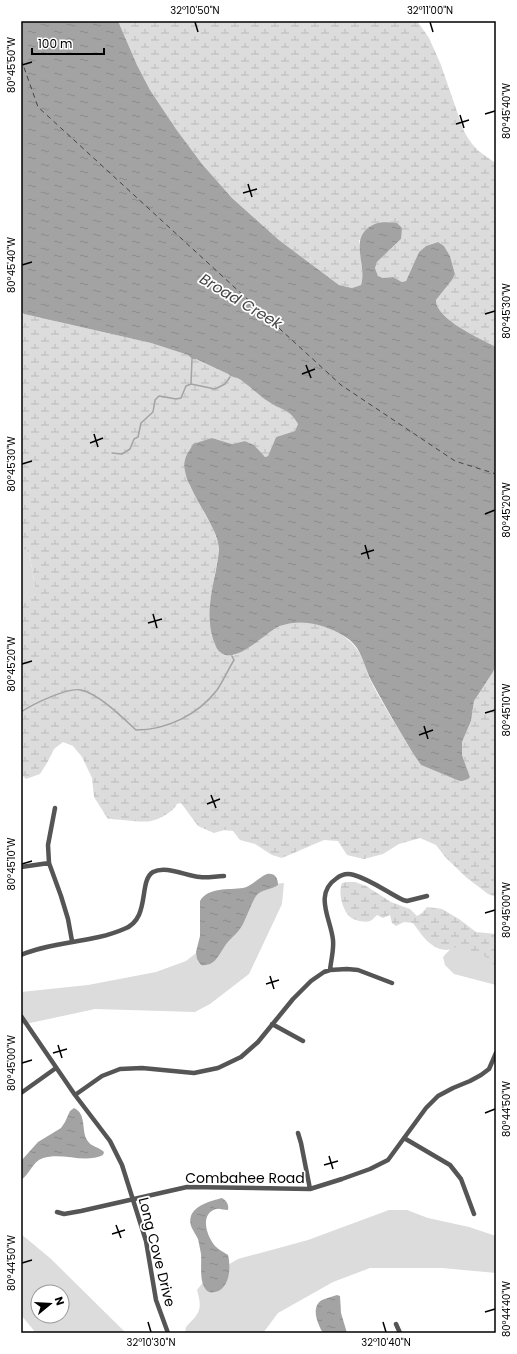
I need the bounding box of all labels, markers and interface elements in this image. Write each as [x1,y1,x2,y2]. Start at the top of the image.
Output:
text: 32°10'50"N [170,3,220,18]
text: 32°11'00"N [407,3,453,18]
scale bar [32,30,104,56]
text: 100 m [38,35,72,52]
text: 80°45'50"W [4,37,19,93]
text: 80°45'40"W [499,83,514,139]
text: 80°45'40"W [4,237,19,293]
water label: Broad Creek [196,268,287,335]
text: 80°45'30"W [499,283,514,339]
text: 80°45'30"W [4,436,19,492]
text: 80°45'20"W [499,482,514,538]
text: 80°45'20"W [4,636,19,692]
text: 80°45'10"W [499,683,514,737]
text: 80°45'10"W [4,837,19,891]
text: 80°45'00"W [499,882,514,938]
text: 80°45'00"W [4,1035,19,1091]
text: 80°44'50"W [499,1081,514,1137]
street label: Combahee Road [185,1168,305,1188]
street label: Long Cove Drive [134,1195,180,1309]
text: 80°44'50"W [4,1235,19,1291]
text: 80°44'40"W [499,1281,514,1337]
north arrow [30,1284,70,1324]
text: N [51,1294,68,1307]
text: 32°10'30"N [127,1335,175,1350]
text: 32°10'40"N [361,1335,411,1350]

